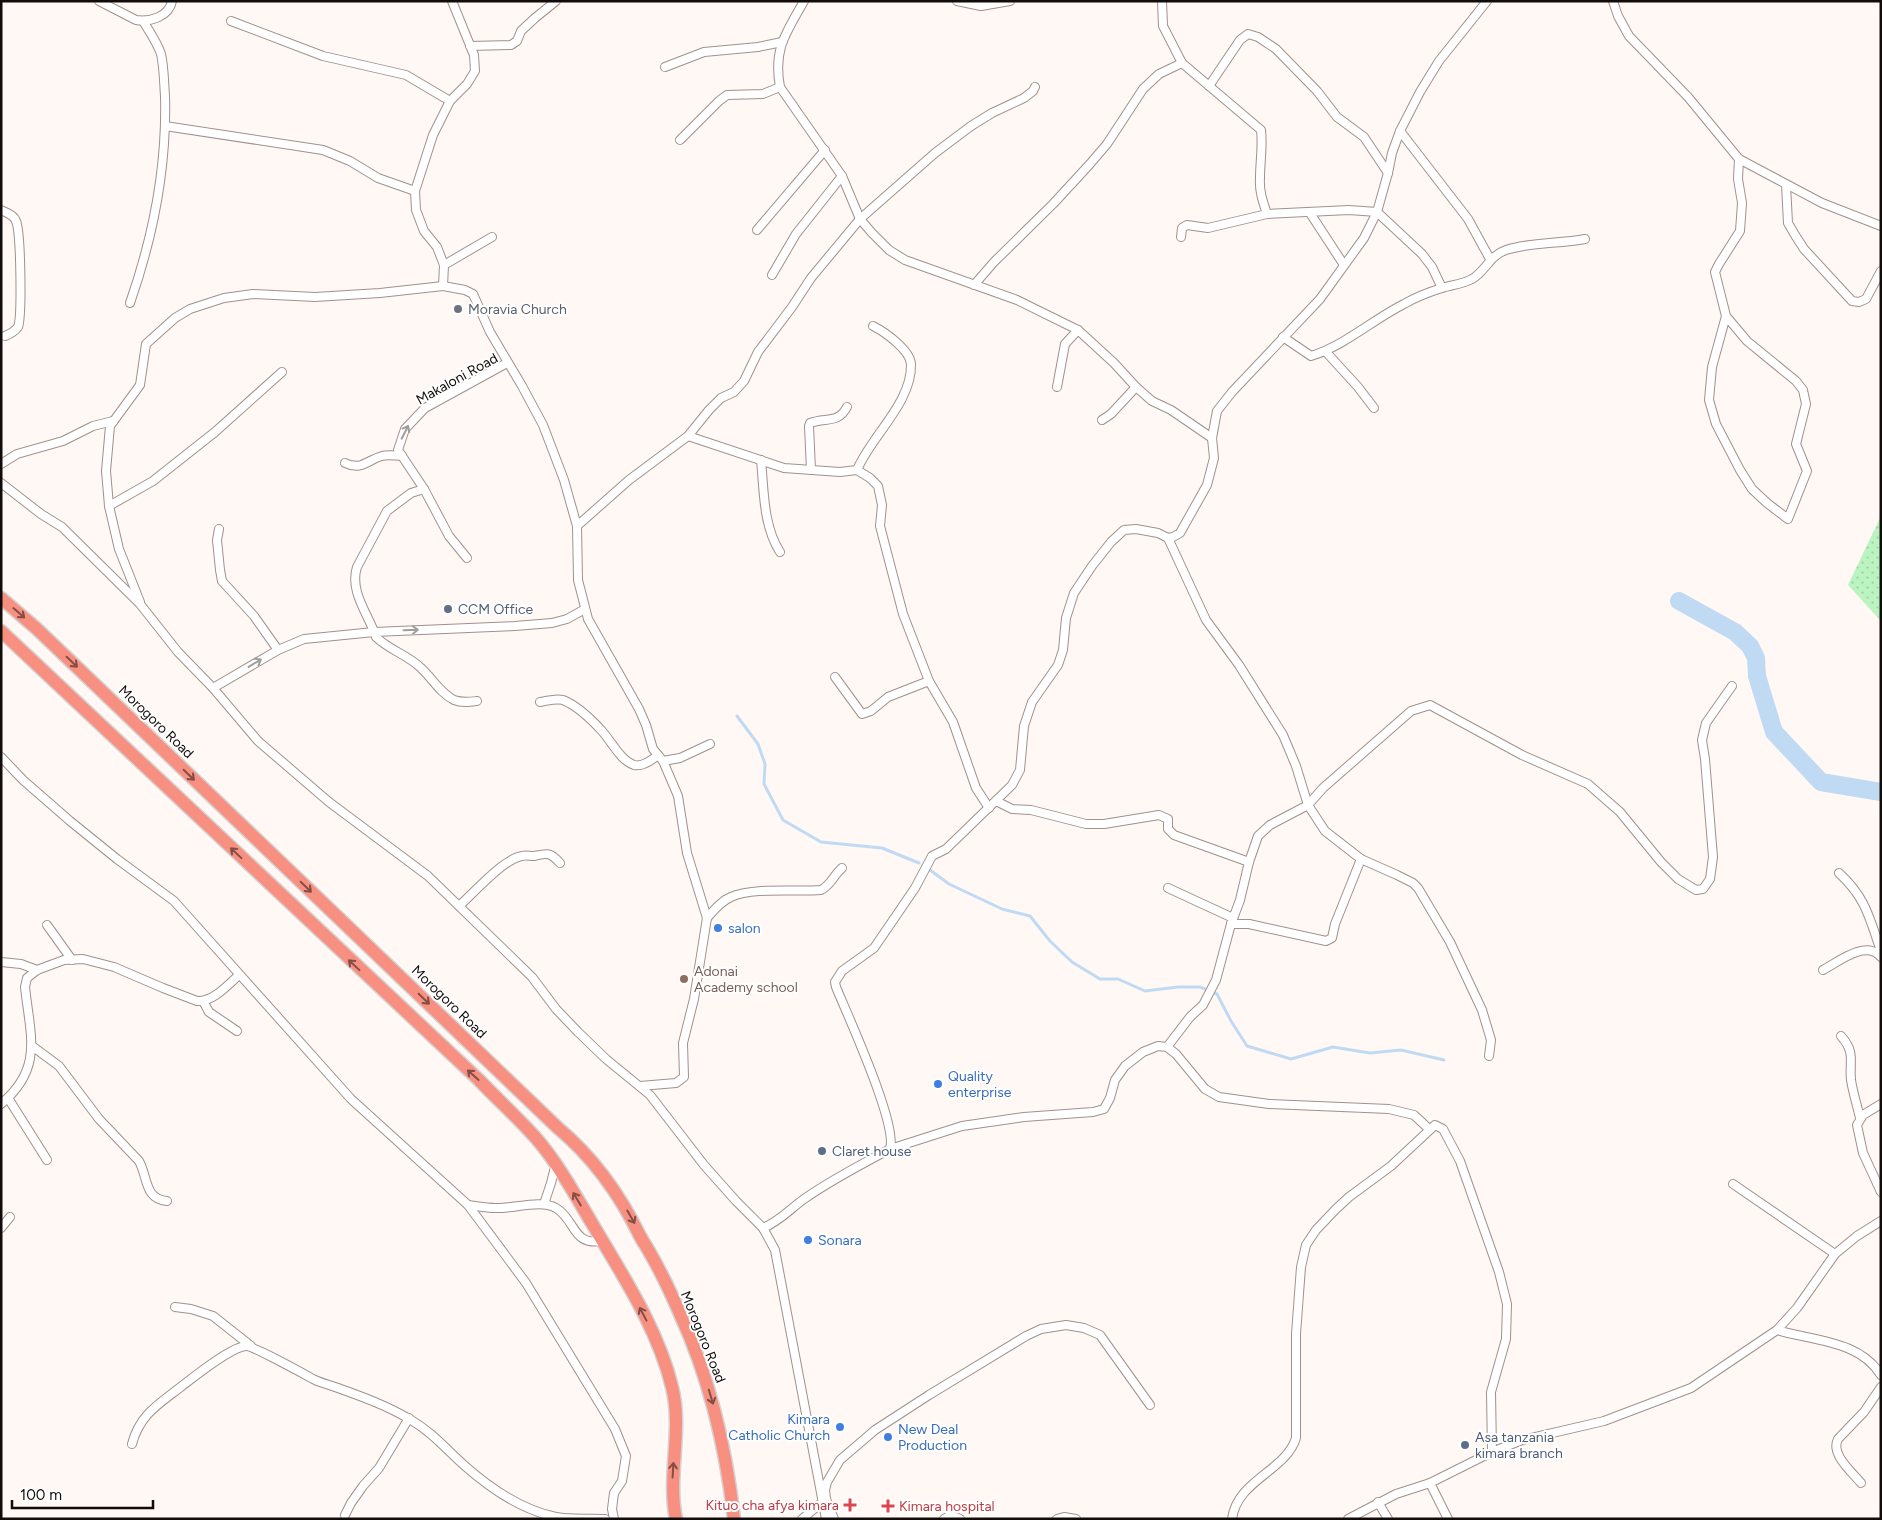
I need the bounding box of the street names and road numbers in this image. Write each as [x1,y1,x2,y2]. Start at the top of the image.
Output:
street label: Makaloni Road [413,350,501,408]
street label: Morogoro Road [115,682,197,762]
street label: Morogoro Road [408,962,490,1042]
street label: Morogoro Road [677,1289,729,1385]

